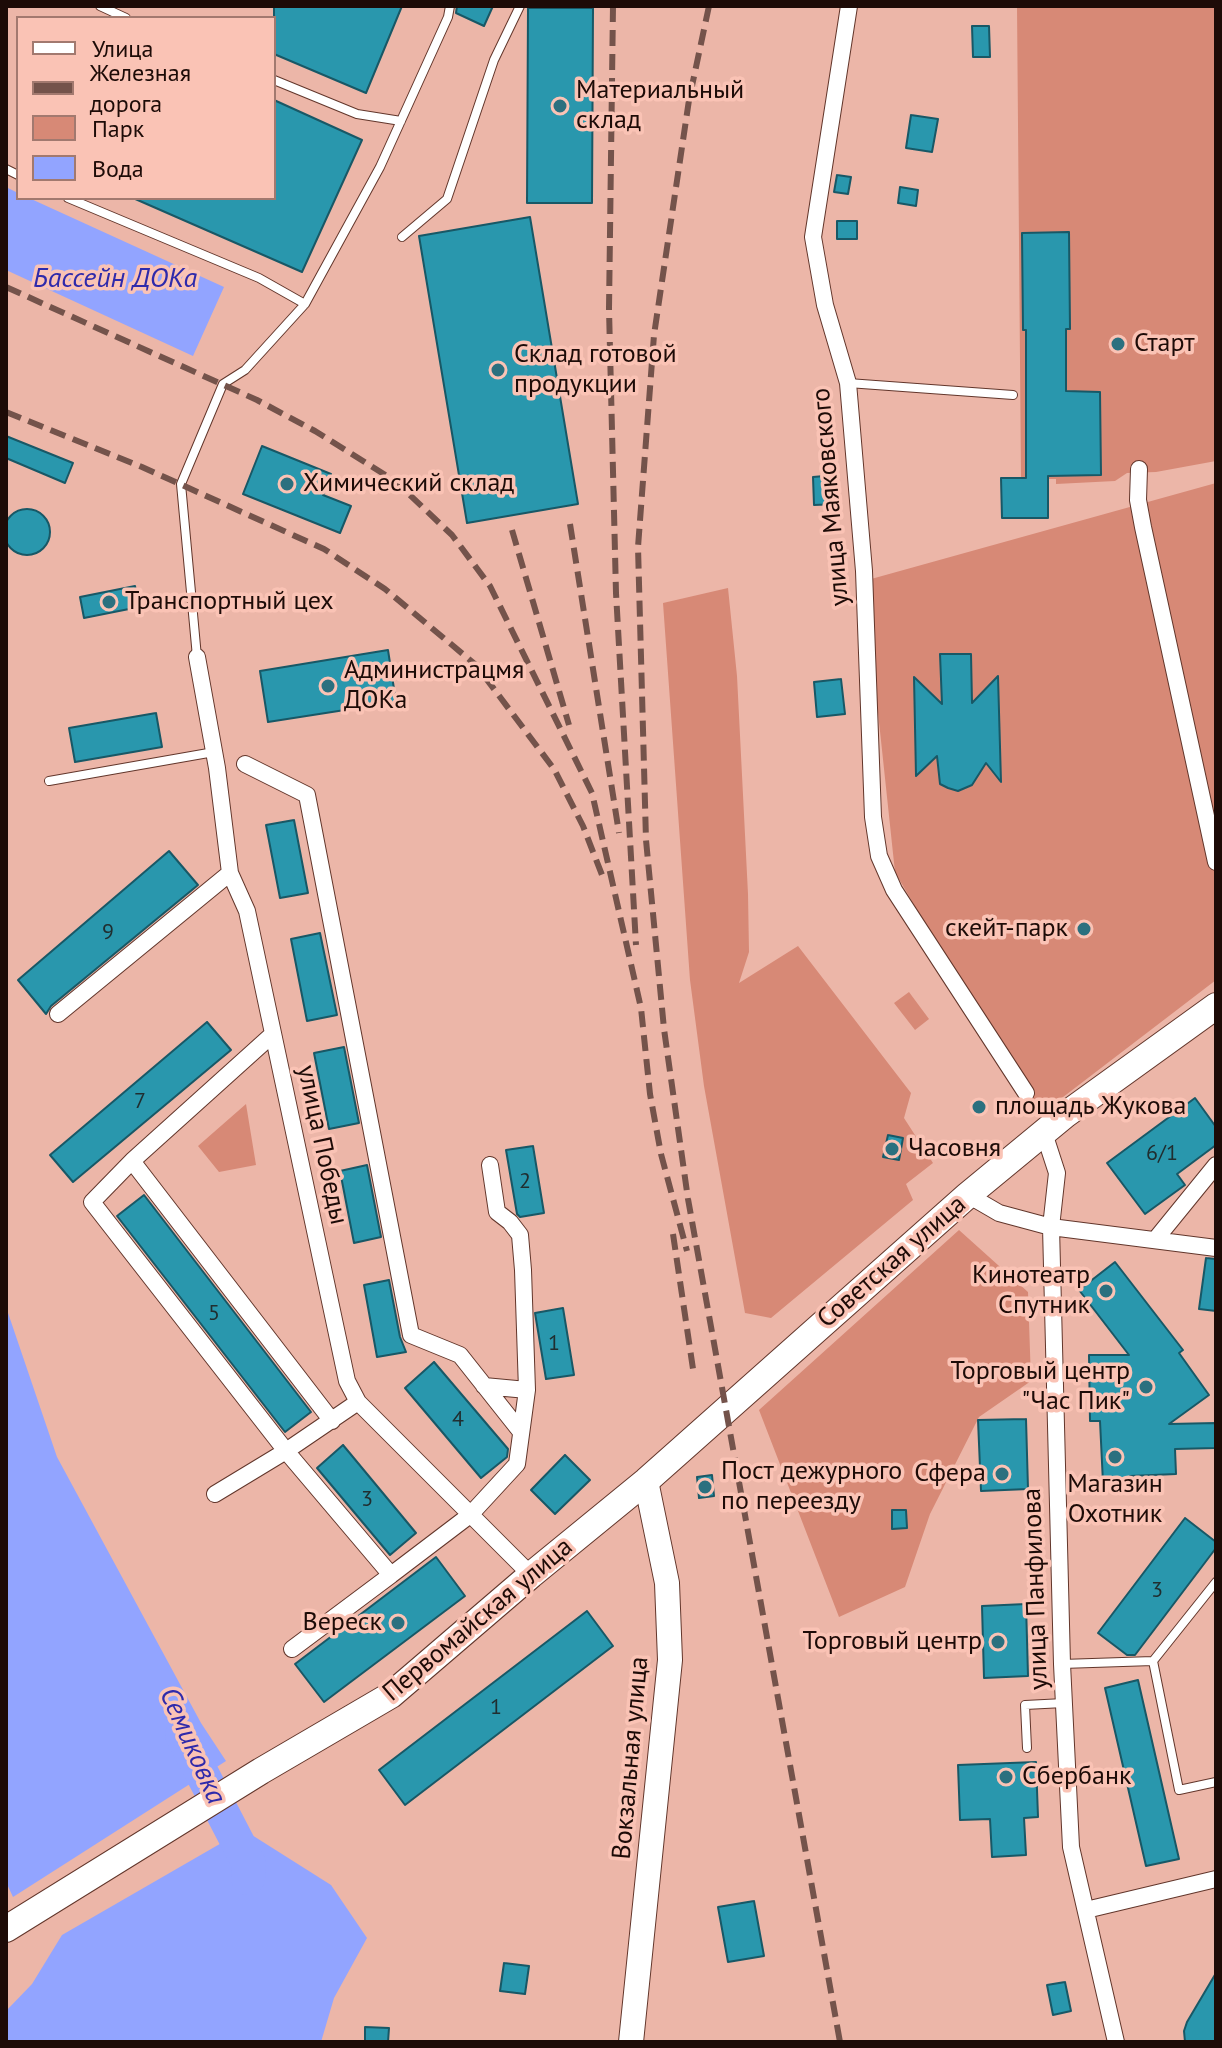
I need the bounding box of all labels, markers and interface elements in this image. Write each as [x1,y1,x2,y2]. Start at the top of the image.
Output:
legend [16,16,276,200]
text: Улица [92,33,153,64]
text: Железная дорога [90,57,191,119]
place label: Материальный склад [576,75,744,136]
marker: Материальный склад [551,97,569,115]
text: Парк [92,113,144,144]
text: Вода [92,153,144,184]
water label: Бассейн ДОКа [33,262,197,296]
place label: Старт [1134,328,1194,360]
marker: Старт [1109,335,1127,353]
place label: Склад готовой продукции [514,339,677,400]
marker: Склад готовой продукции [489,361,507,379]
street label: улица Маяковского [806,387,856,607]
place label: Химический склад [303,468,514,500]
marker: Химический склад [278,475,296,493]
place label: Транспортный цех [125,586,334,618]
marker: Транспортный цех [100,593,118,611]
place label: Администрацмя ДОКа [344,655,524,716]
marker: Администрацмя ДОКа [319,677,337,695]
place label: скейт-парк [945,913,1068,945]
house number: 9 [102,920,114,946]
marker: скейт-парк [1075,920,1093,938]
street label: улица Победы [290,1063,354,1227]
house number: 7 [134,1089,146,1115]
place label: площадь Жукова [995,1091,1186,1123]
marker: площадь Жукова [970,1098,988,1116]
place label: Часовня [908,1133,1001,1165]
marker: Часовня [883,1140,901,1158]
house number: 6/1 [1146,1141,1178,1167]
house number: 2 [519,1169,531,1195]
street label: Советская улица [811,1189,973,1335]
place label: Кинотеатр Спутник [972,1260,1090,1322]
marker: Кинотеатр Спутник [1097,1282,1115,1300]
house number: 5 [208,1301,220,1327]
house number: 1 [548,1331,560,1357]
place label: Торговый центр "Час Пик" [951,1356,1130,1418]
marker: Торговый центр "Час Пик" [1137,1378,1155,1396]
house number: 4 [452,1407,464,1433]
marker: Магазин Охотник [1106,1448,1124,1466]
place label: Пост дежурного по переезду [721,1456,902,1518]
place label: Сфера [914,1458,986,1490]
marker: Сфера [993,1465,1011,1483]
place label: Магазин Охотник [1067,1469,1163,1530]
marker: Пост дежурного по переезду [696,1478,714,1496]
house number: 3 [361,1487,373,1513]
street label: улица Панфилова [1017,1488,1055,1690]
street label: Первомайская улица [377,1532,579,1708]
house number: 3 [1151,1578,1163,1604]
place label: Вереск [302,1607,382,1639]
marker: Вереск [389,1614,407,1632]
place label: Торговый центр [803,1626,982,1658]
marker: Торговый центр [989,1633,1007,1651]
street label: Вокзальная улица [607,1655,655,1861]
water label: Семиковка [151,1683,233,1809]
house number: 1 [490,1695,502,1721]
place label: Сбербанк [1022,1761,1131,1793]
marker: Сбербанк [997,1768,1015,1786]

